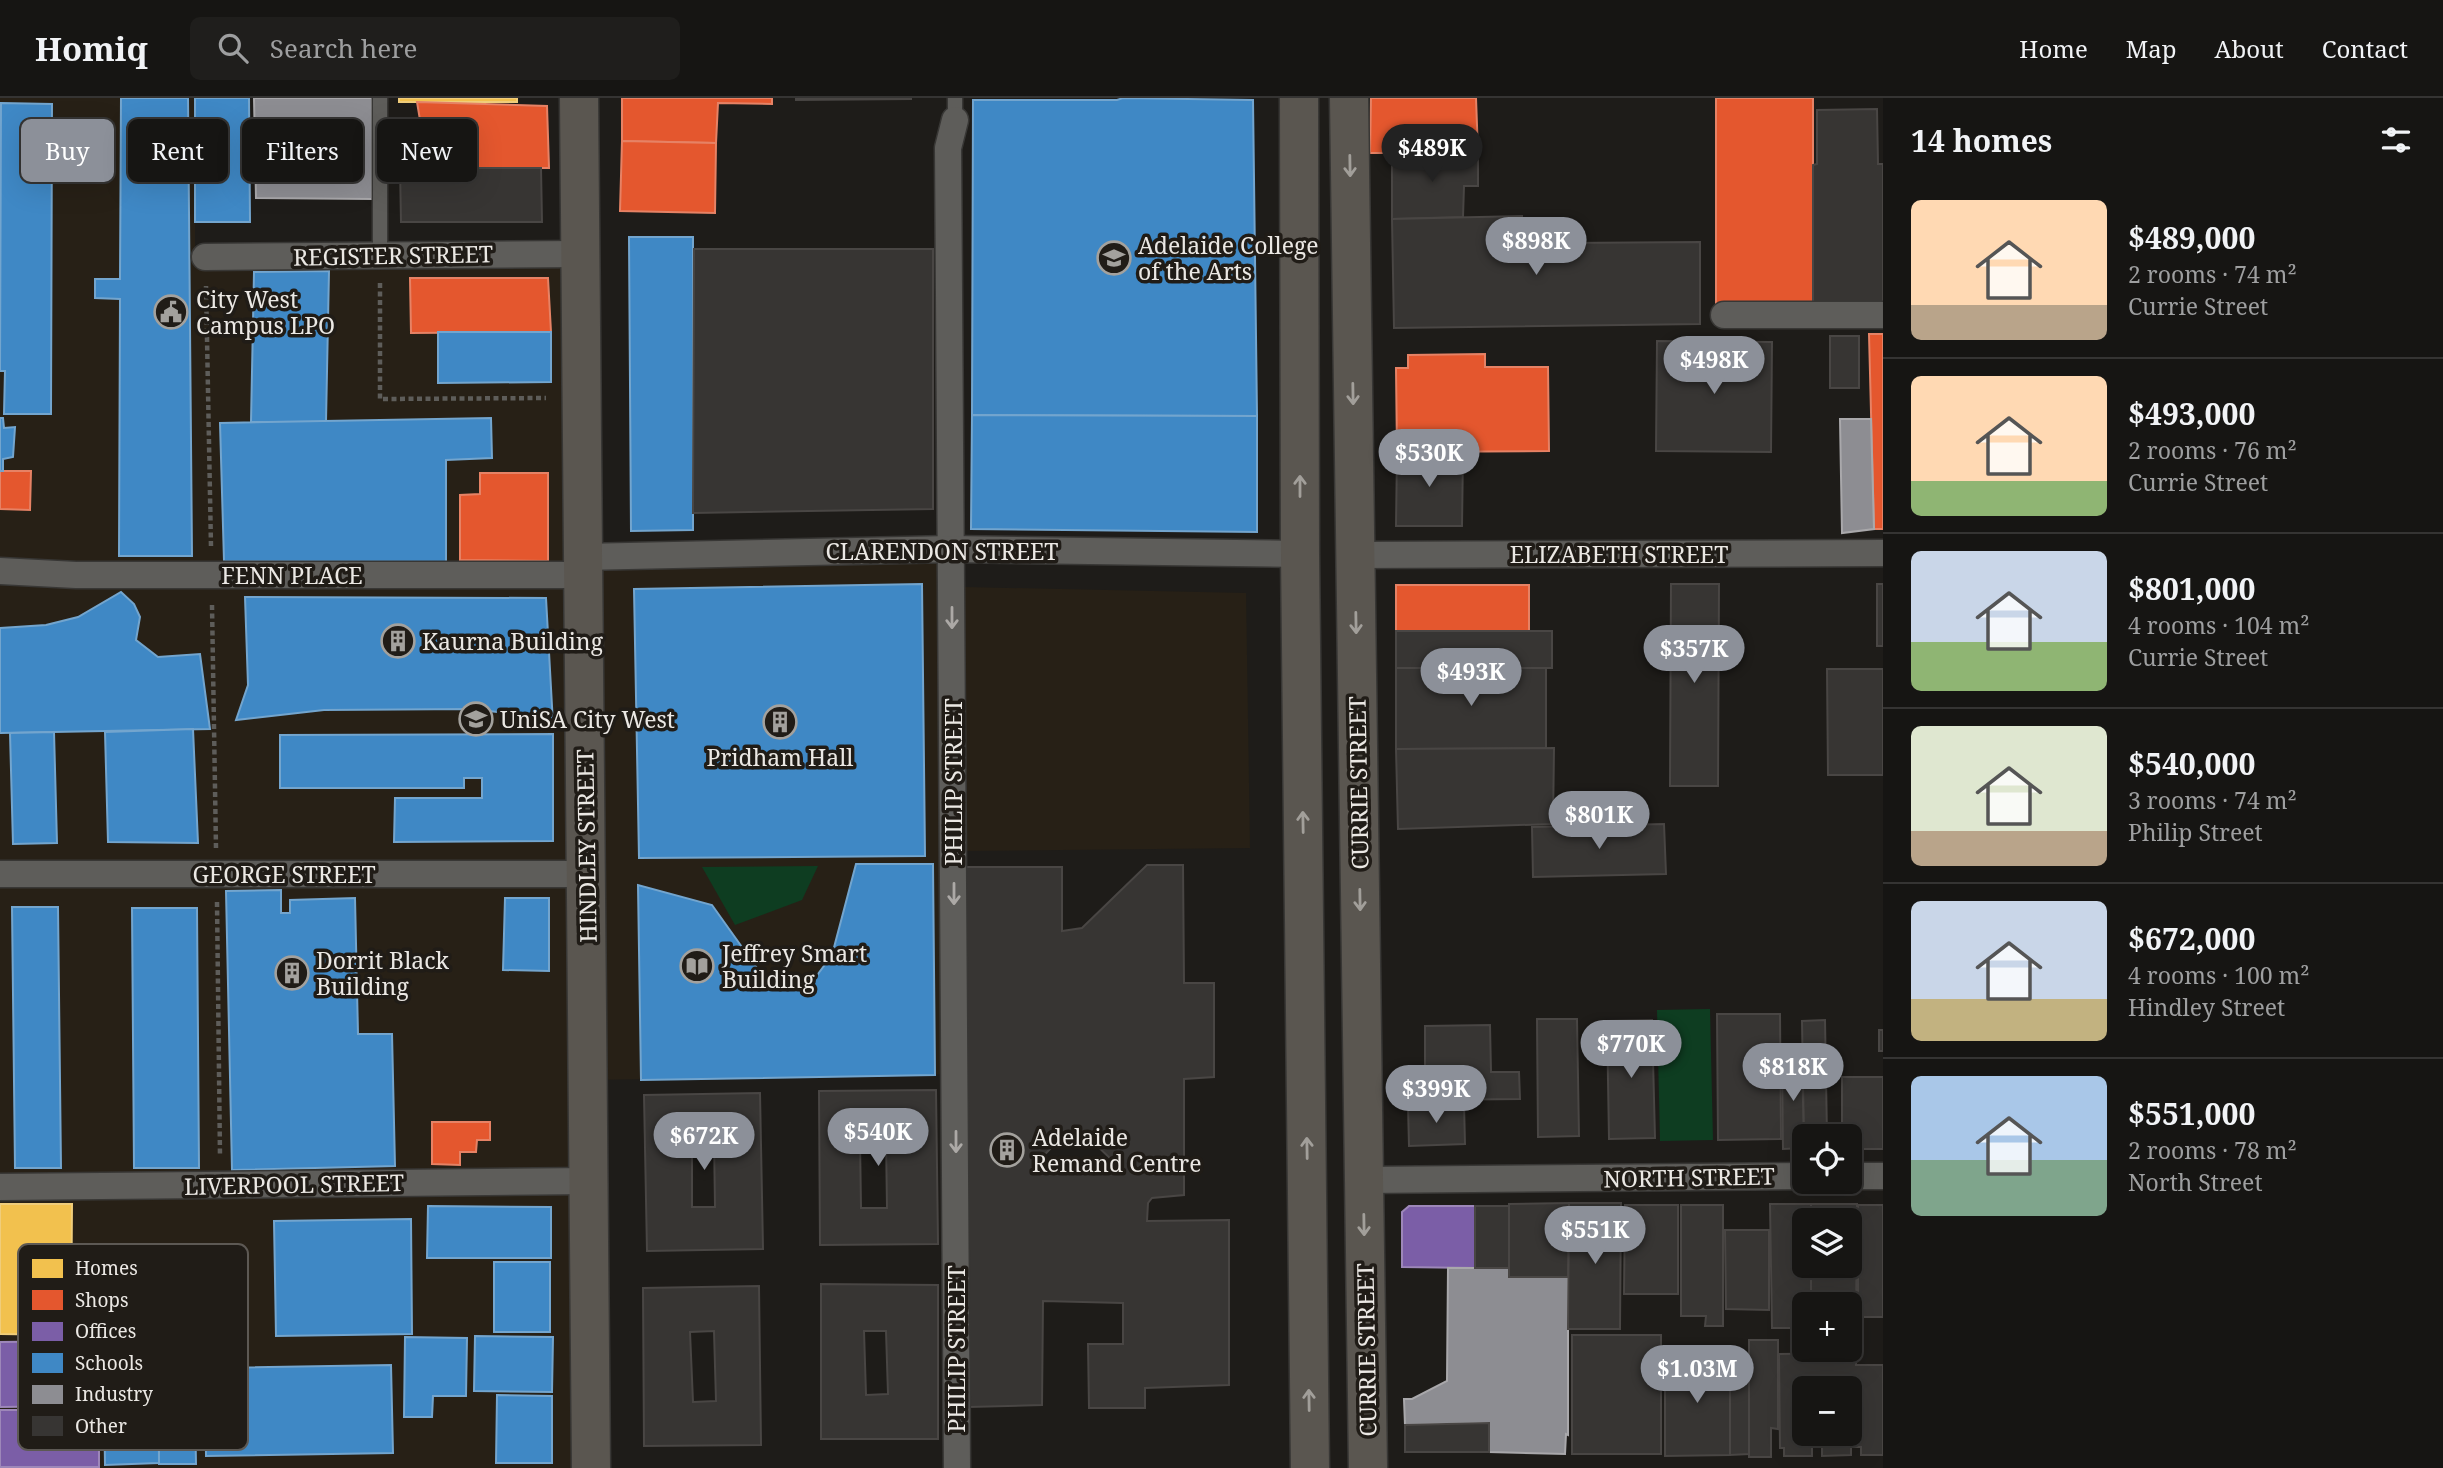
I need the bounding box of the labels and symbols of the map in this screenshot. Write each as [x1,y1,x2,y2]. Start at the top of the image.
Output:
pin: $489K [1383,125,1481,184]
one-way arrow [1343,154,1357,177]
pin: $898K [1487,218,1585,277]
place label: Adelaide College of the Arts [1138,229,1319,287]
street label: REGISTER STREET [293,237,493,273]
school or university icon: Adelaide College of the Arts [1095,239,1133,277]
place label: City West Campus LPO [196,283,335,341]
public building icon: City West Campus LPO [152,293,190,331]
pin: $498K [1665,336,1763,396]
one-way arrow [1346,382,1360,405]
pin: $530K [1380,430,1478,489]
one-way arrow [1293,475,1307,498]
street label: CLARENDON STREET [826,535,1058,567]
street label: ELIZABETH STREET [1510,538,1728,570]
street label: FENN PLACE [221,559,363,591]
one-way arrow [945,606,959,629]
one-way arrow [1349,612,1363,635]
building icon: Kaurna Building [379,622,417,660]
place label: Kaurna Building [422,625,604,657]
pin: $357K [1645,626,1743,685]
pin: $493K [1422,648,1520,708]
street label: CURRIE STREET [1340,696,1376,870]
street label: PHILIP STREET [937,698,969,866]
school or university icon: UniSA City West [457,700,495,738]
place label: UniSA City West [500,703,675,735]
building icon: Pridham Hall [761,703,799,741]
place label: Pridham Hall [707,741,853,773]
street label: HINDLEY STREET [568,749,604,943]
pin: $801K [1550,792,1648,851]
one-way arrow [1296,811,1310,834]
street label: GEORGE STREET [192,858,376,890]
one-way arrow [947,882,961,905]
one-way arrow [1353,888,1367,911]
place label: Jeffrey Smart Building [721,937,867,995]
place label: Dorrit Black Building [316,944,450,1002]
library icon: Jeffrey Smart Building [678,947,716,985]
building icon: Dorrit Black Building [273,954,311,992]
pin: $770K [1582,1020,1680,1080]
pin: $818K [1744,1044,1842,1103]
pin: $399K [1387,1066,1485,1125]
pin: $540K [829,1108,927,1168]
pin: $672K [655,1112,753,1172]
place label: Adelaide Remand Centre [1032,1121,1202,1179]
one-way arrow [949,1131,963,1154]
building icon: Adelaide Remand Centre [988,1131,1026,1169]
one-way arrow [1300,1137,1313,1160]
street label: NORTH STREET [1603,1160,1775,1194]
street label: LIVERPOOL STREET [184,1166,404,1202]
pin: $551K [1546,1206,1644,1266]
one-way arrow [1358,1214,1371,1237]
legend [18,1244,248,1450]
text: Homes [75,1255,138,1281]
street label: CURRIE STREET [1348,1263,1384,1437]
street label: PHILIP STREET [940,1265,972,1433]
text: Shops [75,1287,129,1313]
text: Offices [75,1318,136,1344]
pin: $1.03M [1640,1346,1754,1405]
text: Schools [75,1350,143,1376]
text: Industry [75,1381,153,1407]
one-way arrow [1303,1389,1316,1412]
text: Other [75,1413,127,1439]

